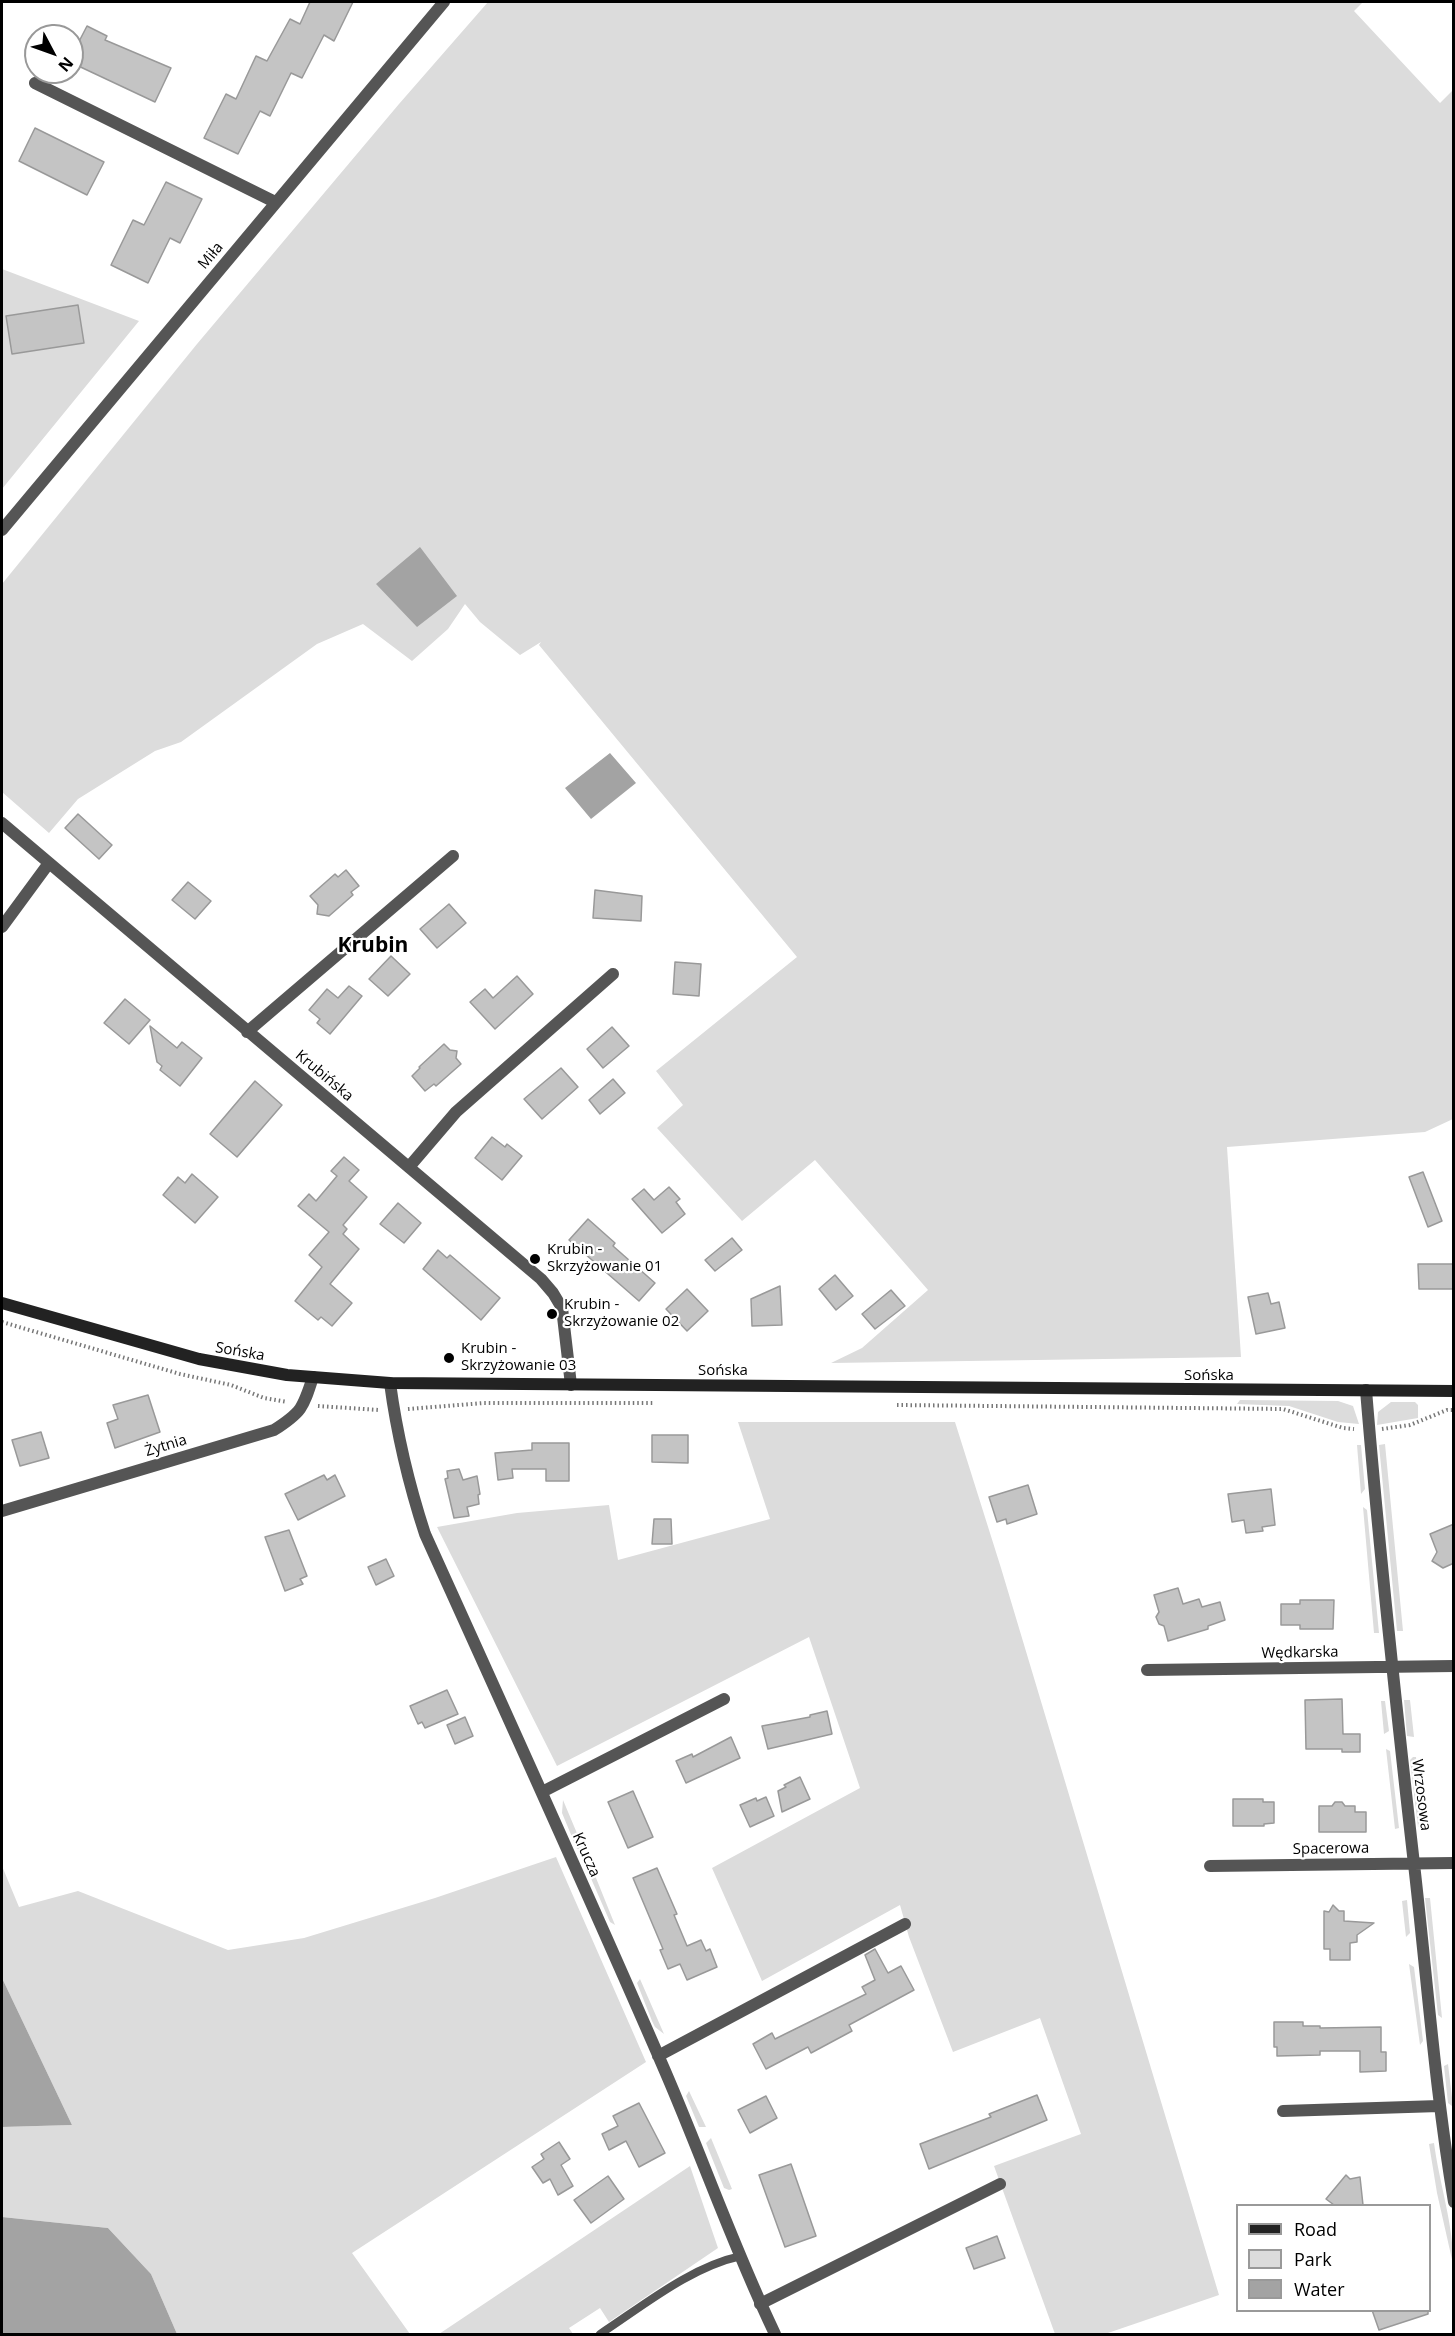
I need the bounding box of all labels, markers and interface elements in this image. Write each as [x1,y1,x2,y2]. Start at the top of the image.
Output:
north arrow [24,24,84,84]
text: N [54,52,79,77]
street label: Miła [195,239,227,273]
district label: Krubin [338,933,408,959]
street label: Krubińska [291,1047,357,1105]
place label: Krubin - Skrzyżowanie 01 [547,1241,662,1276]
marker: Krubin - Skrzyżowanie 01 [528,1252,542,1266]
place label: Krubin - Skrzyżowanie 02 [564,1296,679,1331]
marker: Krubin - Skrzyżowanie 02 [545,1307,559,1321]
street label: Sońska [214,1339,266,1365]
place label: Krubin - Skrzyżowanie 03 [461,1340,576,1375]
marker: Krubin - Skrzyżowanie 03 [442,1351,456,1365]
street label: Sońska [698,1362,748,1380]
street label: Sońska [1184,1367,1234,1385]
street label: Żytnia [143,1431,189,1461]
street label: Wędkarska [1261,1643,1339,1663]
street label: Wrzosowa [1408,1758,1434,1832]
street label: Krucza [568,1830,604,1880]
street label: Spacerowa [1293,1839,1369,1859]
legend [1236,2204,1431,2312]
text: Road [1294,2217,1337,2241]
text: Park [1294,2247,1332,2271]
text: Water [1294,2277,1345,2301]

